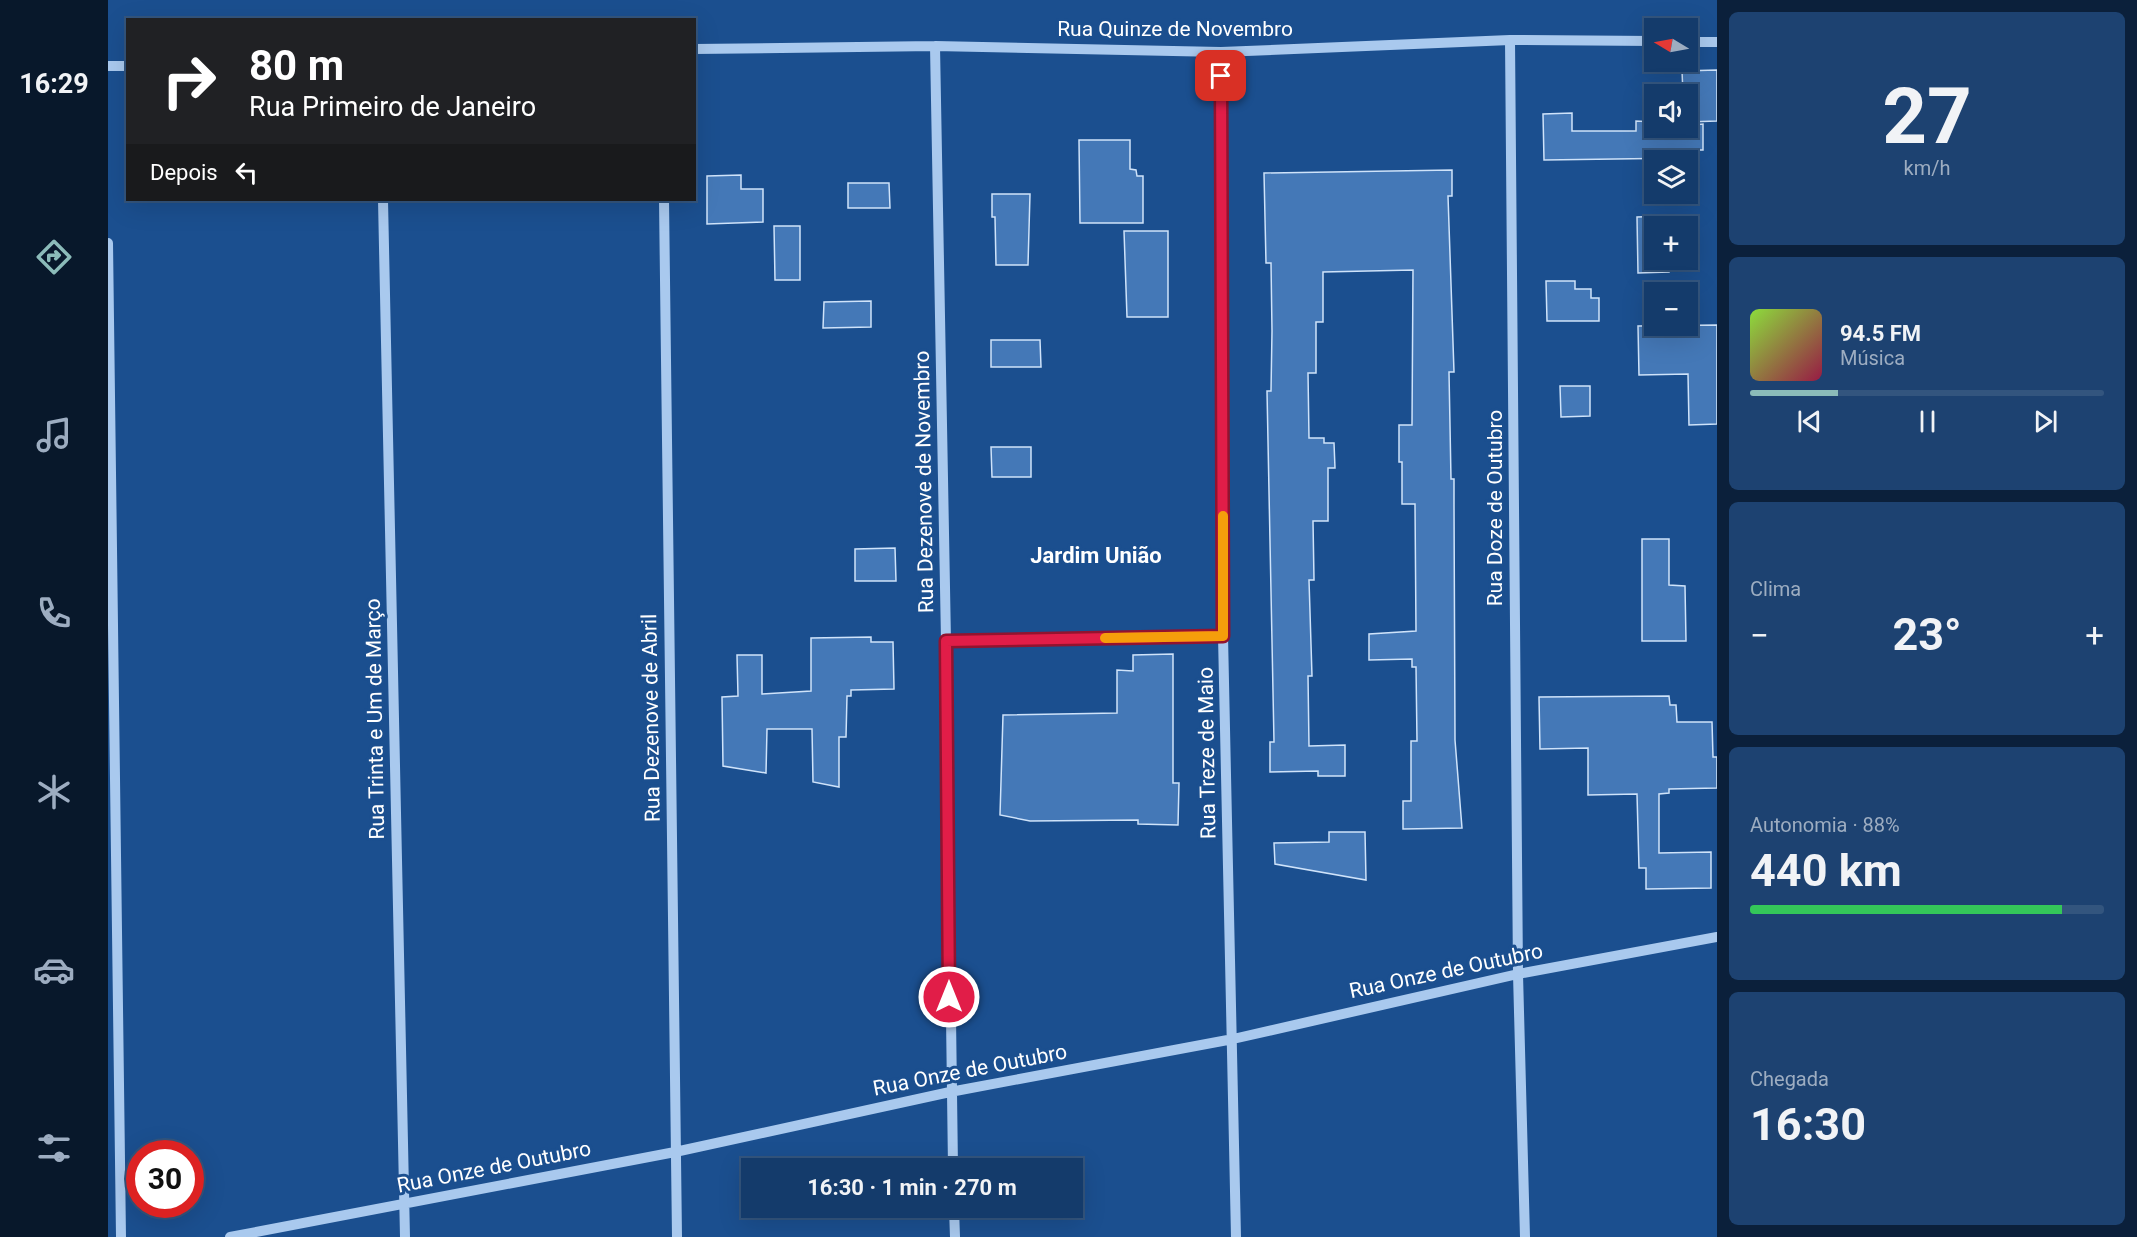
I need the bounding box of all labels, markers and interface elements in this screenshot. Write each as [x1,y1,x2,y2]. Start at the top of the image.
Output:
street label: Rua Quinze de Novembro [1057,17,1293,41]
north arrow [1644,18,1698,72]
map controls [1644,18,1698,336]
text: 80 m [249,41,344,90]
icon: right [150,42,228,120]
pin [1195,50,1246,101]
icon: arrive [1204,59,1237,92]
text: 16:29 [19,68,89,100]
text: 27 [1882,71,1972,162]
button: sound [1644,84,1698,138]
text: Rua Primeiro de Janeiro [249,91,536,123]
button: layers [1644,150,1698,204]
icon: left [230,156,263,189]
text: km/h [1904,156,1950,180]
text: Depois [150,160,218,185]
button: + [1644,216,1698,270]
icon: directions [33,236,75,278]
button: − [1644,282,1698,336]
text: 94.5 FM [1840,321,1921,346]
text: Música [1840,346,1905,370]
street label: Rua Dezenove de Novembro [910,351,938,613]
icon: previous [1793,405,1826,438]
icon: pause [1911,405,1944,438]
icon: next [2029,405,2062,438]
street label: Rua Doze de Outubro [1483,410,1507,606]
icon: music [33,414,75,456]
district label: Jardim União [1030,543,1162,568]
text: Clima [1750,577,1801,601]
icon: phone [33,592,75,634]
street label: Rua Trinta e Um de Março [361,598,389,840]
text: 23° [1892,608,1962,661]
street label: Rua Dezenove de Abril [637,614,665,822]
text: − [1750,616,1769,655]
text: + [2085,616,2104,655]
street label: Rua Treze de Maio [1193,667,1221,839]
icon: climate [33,771,75,813]
text: Autonomia · 88% [1750,813,1900,837]
text: 440 km [1750,844,1902,897]
street label: Rua Onze de Outubro [1347,939,1545,1003]
icon: car [33,949,75,991]
position arrow [917,965,981,1029]
street label: Rua Onze de Outubro [871,1039,1069,1101]
text: Chegada [1750,1067,1829,1091]
text: 16:30 [1750,1098,1866,1151]
icon: filters [33,1127,75,1169]
street label: Rua Onze de Outubro [395,1136,593,1198]
speed limit sign: 30 [126,1140,204,1218]
text: 16:30 · 1 min · 270 m [807,1175,1017,1200]

